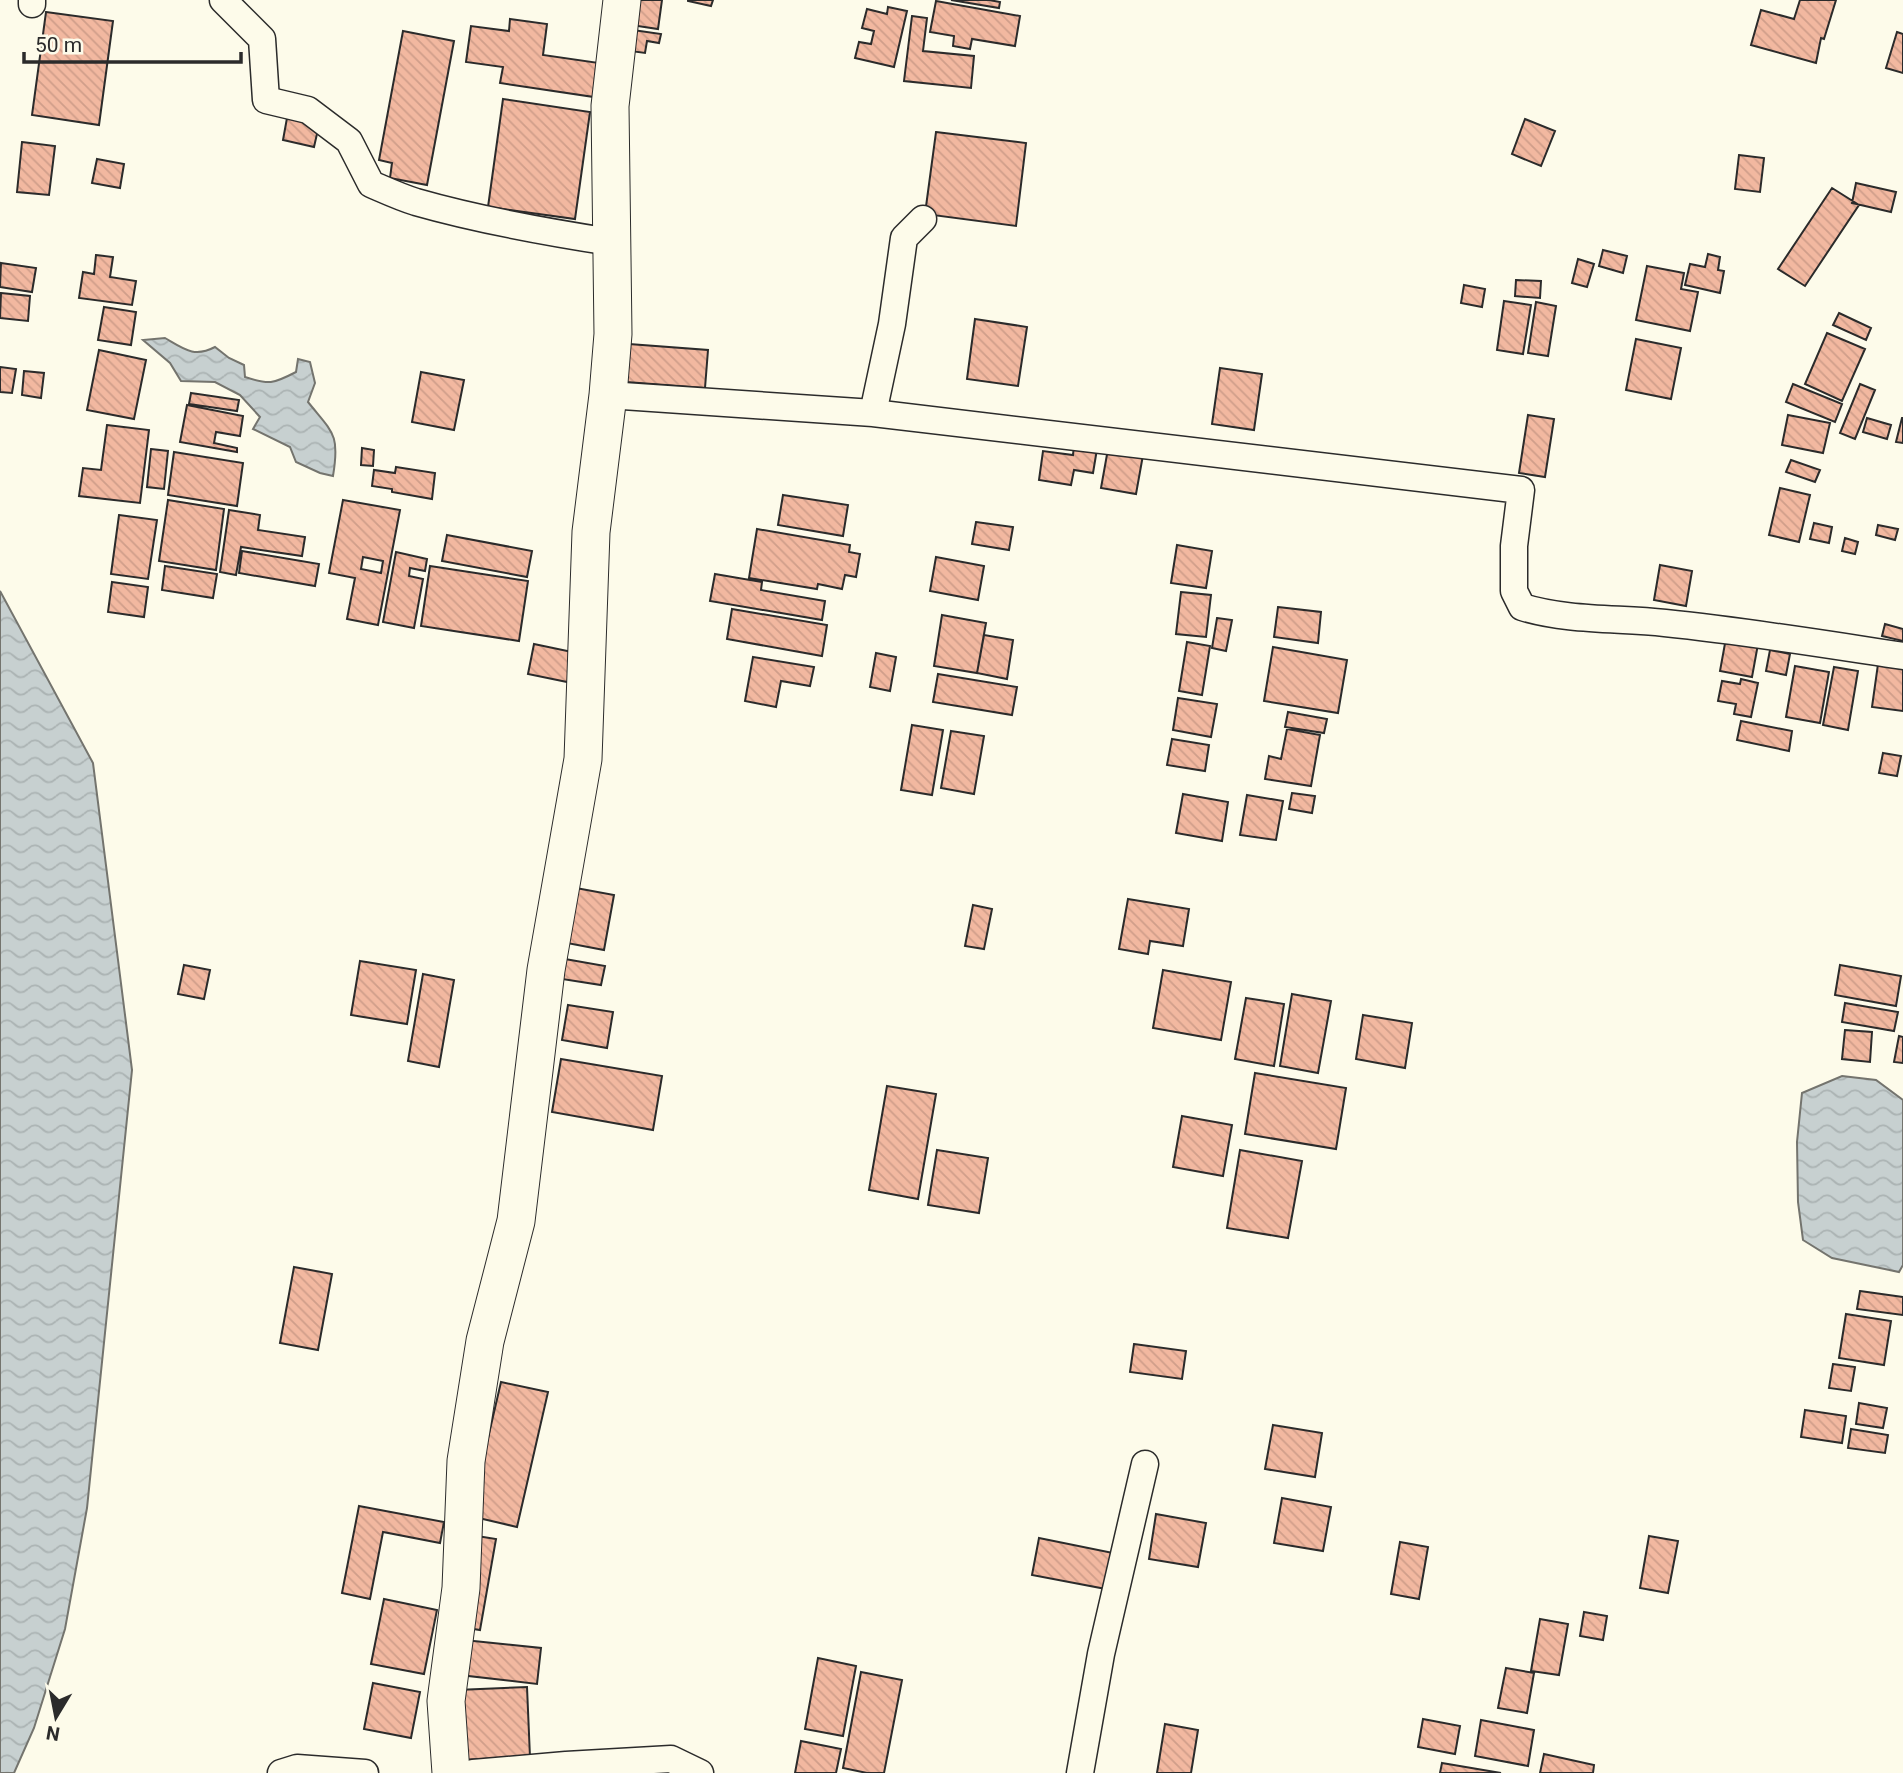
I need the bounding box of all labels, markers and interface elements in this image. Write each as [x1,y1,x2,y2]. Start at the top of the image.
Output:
scale bar [24,21,242,65]
text: 50 m [35,33,82,57]
north arrow [21,1682,91,1752]
text: N [45,1721,62,1746]

